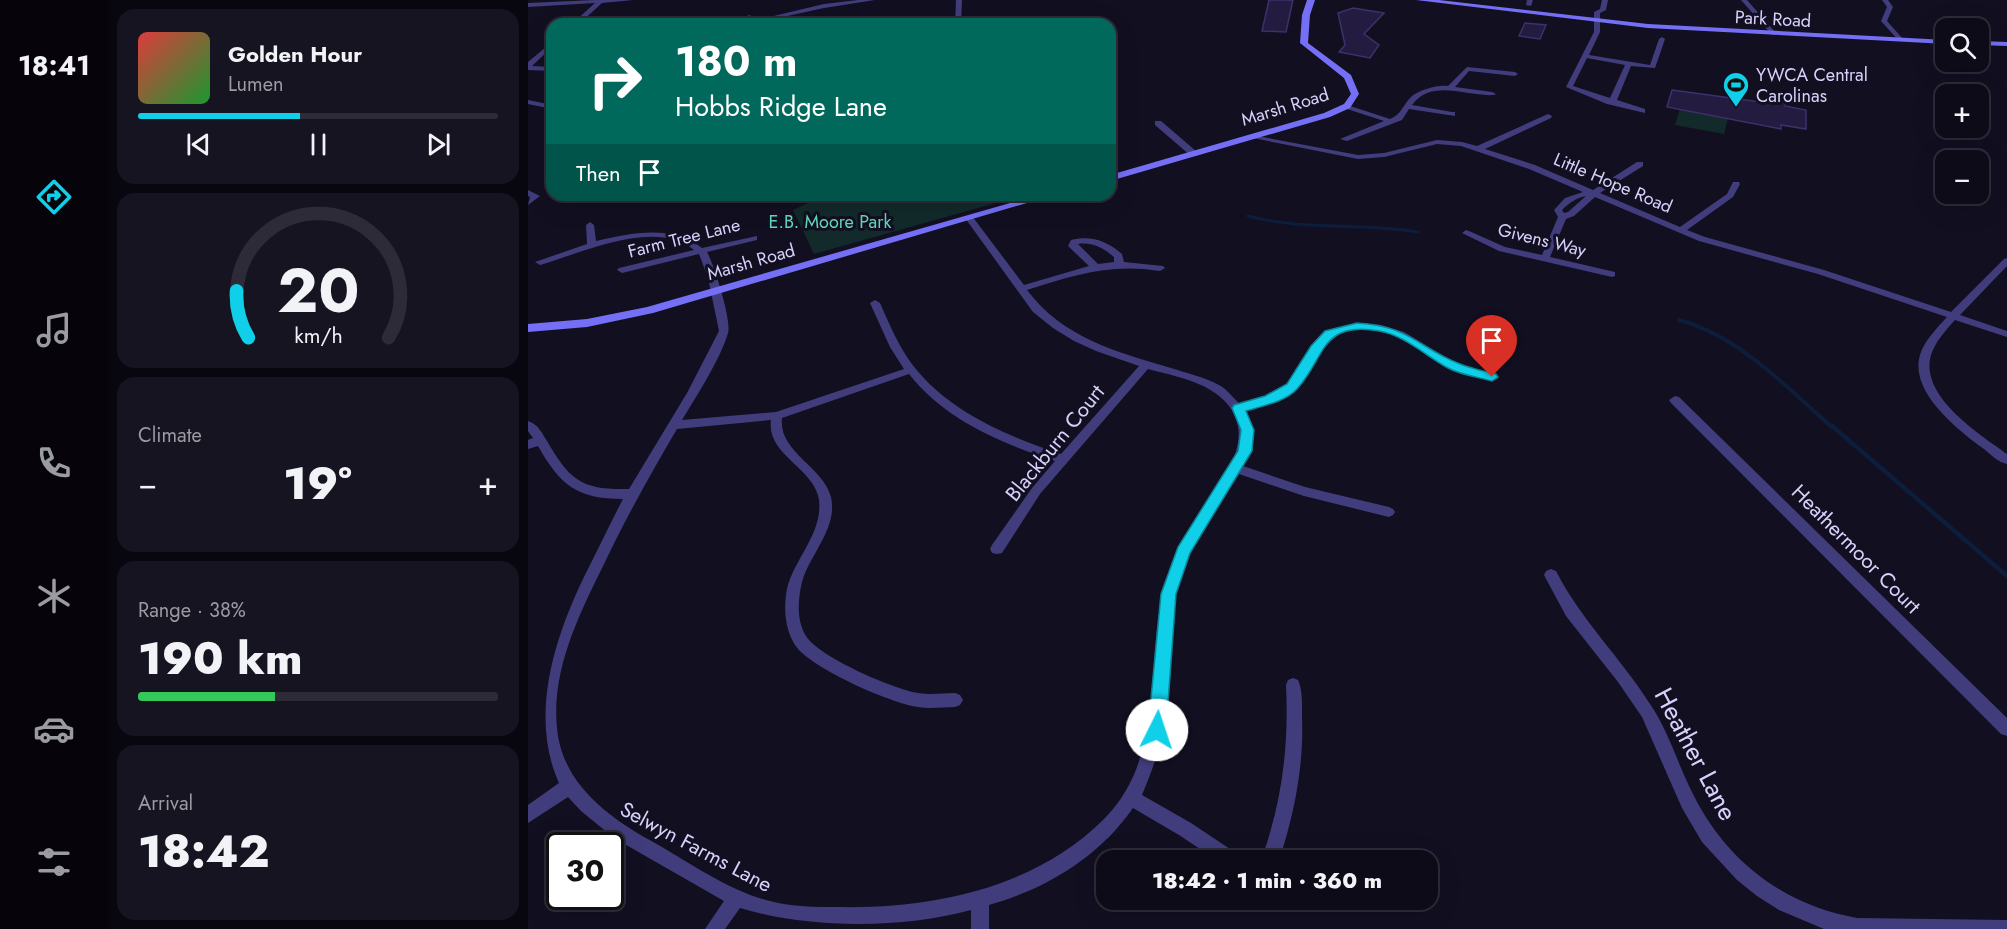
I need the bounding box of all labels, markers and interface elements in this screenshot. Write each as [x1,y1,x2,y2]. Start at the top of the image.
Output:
street label: Park Road [1734,4,1812,34]
map controls [1935,18,1989,204]
button: search [1935,18,1989,72]
text: 180 m [675,31,798,92]
text: Golden Hour [228,38,362,70]
icon: right [576,42,654,120]
text: 18:41 [18,46,90,85]
place label: YWCA Central Carolinas [1756,62,1868,109]
text: Lumen [228,70,284,99]
sports icon: YWCA Central Carolinas [1721,70,1751,108]
street label: Marsh Road [1238,81,1332,133]
button: + [1935,84,1989,138]
text: Hobbs Ridge Lane [675,87,887,126]
icon: previous [182,128,215,161]
icon: pause [302,128,335,161]
icon: next [422,128,455,161]
street label: Little Hope Road [1550,146,1676,220]
button: − [1935,150,1989,204]
icon: arrive [633,156,666,189]
text: Then [576,157,621,189]
icon: directions [33,176,75,218]
park label: E.B. Moore Park [769,209,891,235]
street label: Farm Tree Lane [625,211,743,265]
street label: Givens Way [1495,216,1589,264]
street label: Marsh Road [704,237,798,287]
text: 20 [277,245,359,335]
icon: music [33,309,75,351]
pin [1466,315,1517,377]
text: km/h [294,320,342,351]
icon: arrive [1475,324,1508,357]
street label: Blackburn Court [998,378,1112,508]
text: Climate [138,421,202,450]
icon: phone [33,442,75,484]
text: 19° [283,451,352,516]
text: − [138,460,157,507]
text: + [478,460,498,507]
street label: Heathermoor Court [1785,478,1927,620]
icon: climate [33,575,75,617]
text: Range · 38% [138,596,246,625]
text: 190 km [138,626,302,691]
street label: Heather Lane [1645,681,1747,827]
position arrow [1125,698,1189,762]
icon: car [33,708,75,750]
text: Arrival [138,789,193,818]
street label: Selwyn Farms Lane [615,794,778,900]
text: 18:42 [138,819,269,884]
speed limit sign: 30 [546,832,624,910]
icon: filters [33,841,75,883]
text: 18:42 · 1 min · 360 m [1152,864,1382,896]

